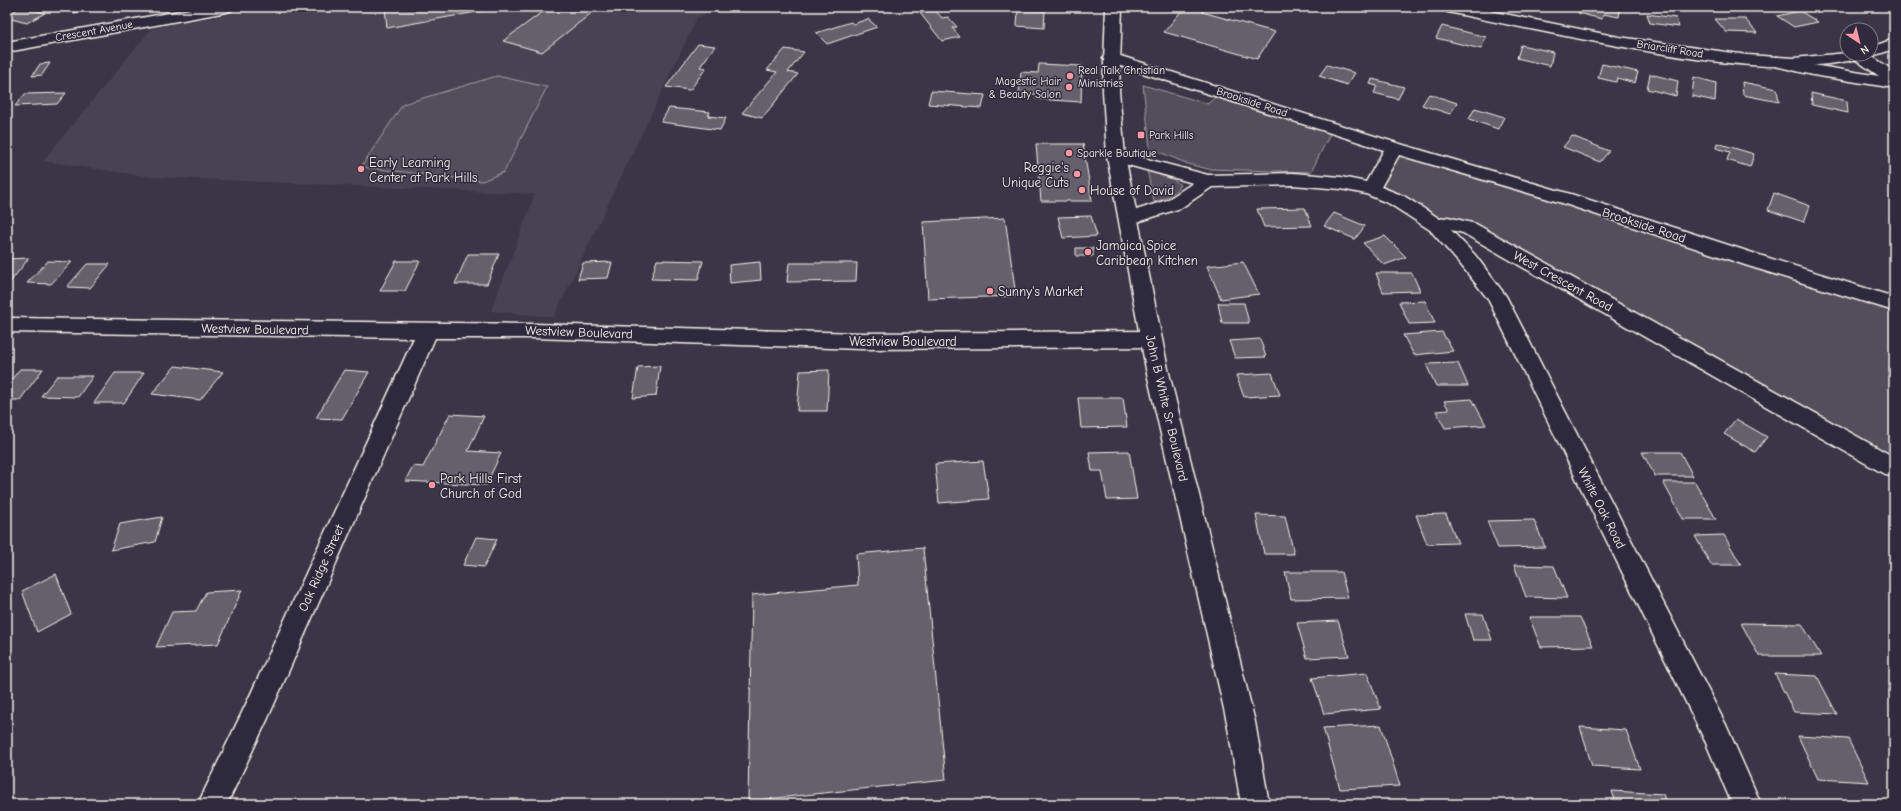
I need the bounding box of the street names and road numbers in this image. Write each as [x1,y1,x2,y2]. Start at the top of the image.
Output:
street label: Crescent Avenue [54,18,134,44]
street label: Briarcliff Road [1636,37,1704,61]
street label: Brookside Road [1215,84,1289,120]
street label: Brookside Road [1600,204,1688,246]
street label: West Crescent Road [1511,247,1615,315]
street label: Westview Boulevard [201,321,309,337]
street label: Westview Boulevard [525,323,633,341]
street label: John B White Sr Boulevard [1143,333,1191,483]
street label: Westview Boulevard [849,334,957,349]
street label: White Oak Road [1575,465,1629,551]
street label: Oak Ridge Street [295,521,347,614]

